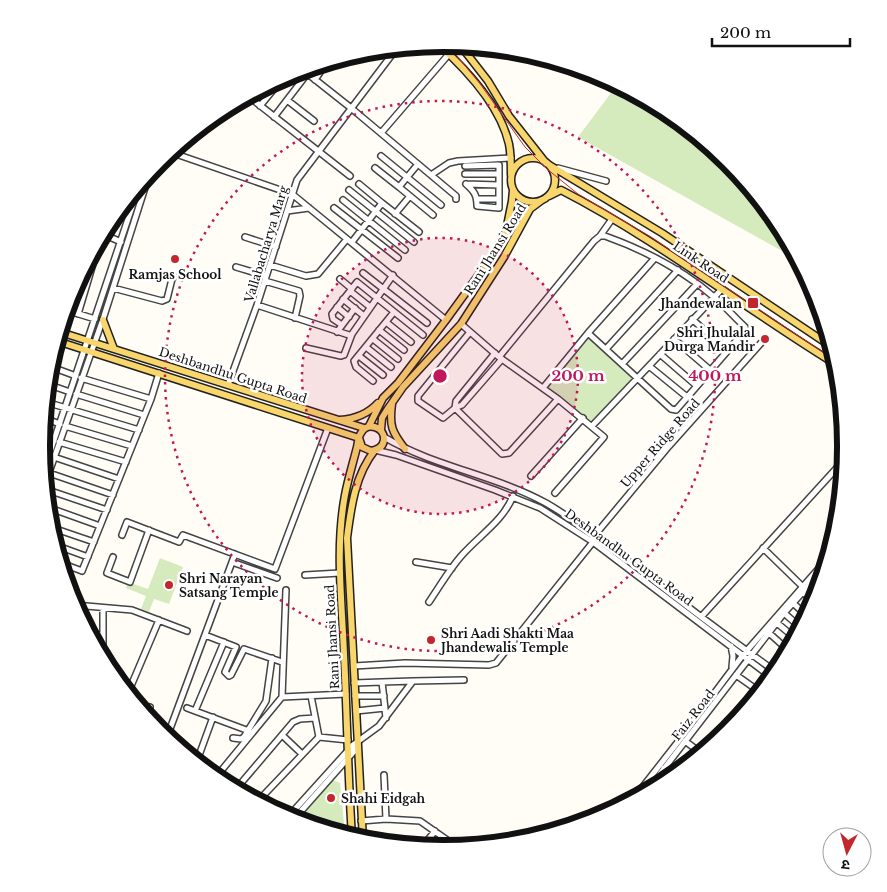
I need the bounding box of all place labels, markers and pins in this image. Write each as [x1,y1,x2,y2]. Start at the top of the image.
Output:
marker: Ramjas School [169,253,181,265]
place label: Ramjas School [129,267,222,282]
place label: Jhandewalan [657,296,742,311]
marker: Jhandewalan [746,296,760,310]
place label: Shri Jhulalal Durga Mandir [664,325,756,354]
marker: Shri Jhulalal Durga Mandir [759,333,771,345]
centre of rings [431,367,449,385]
place label: Shri Narayan Satsang Temple [179,571,279,600]
marker: Shri Narayan Satsang Temple [163,579,175,591]
place label: Shri Aadi Shakti Maa Jhandewalis Temple [438,626,574,655]
marker: Shri Aadi Shakti Maa Jhandewalis Temple [425,634,437,646]
place label: Shahi Eidgah [341,791,426,806]
marker: Shahi Eidgah [325,792,337,804]

